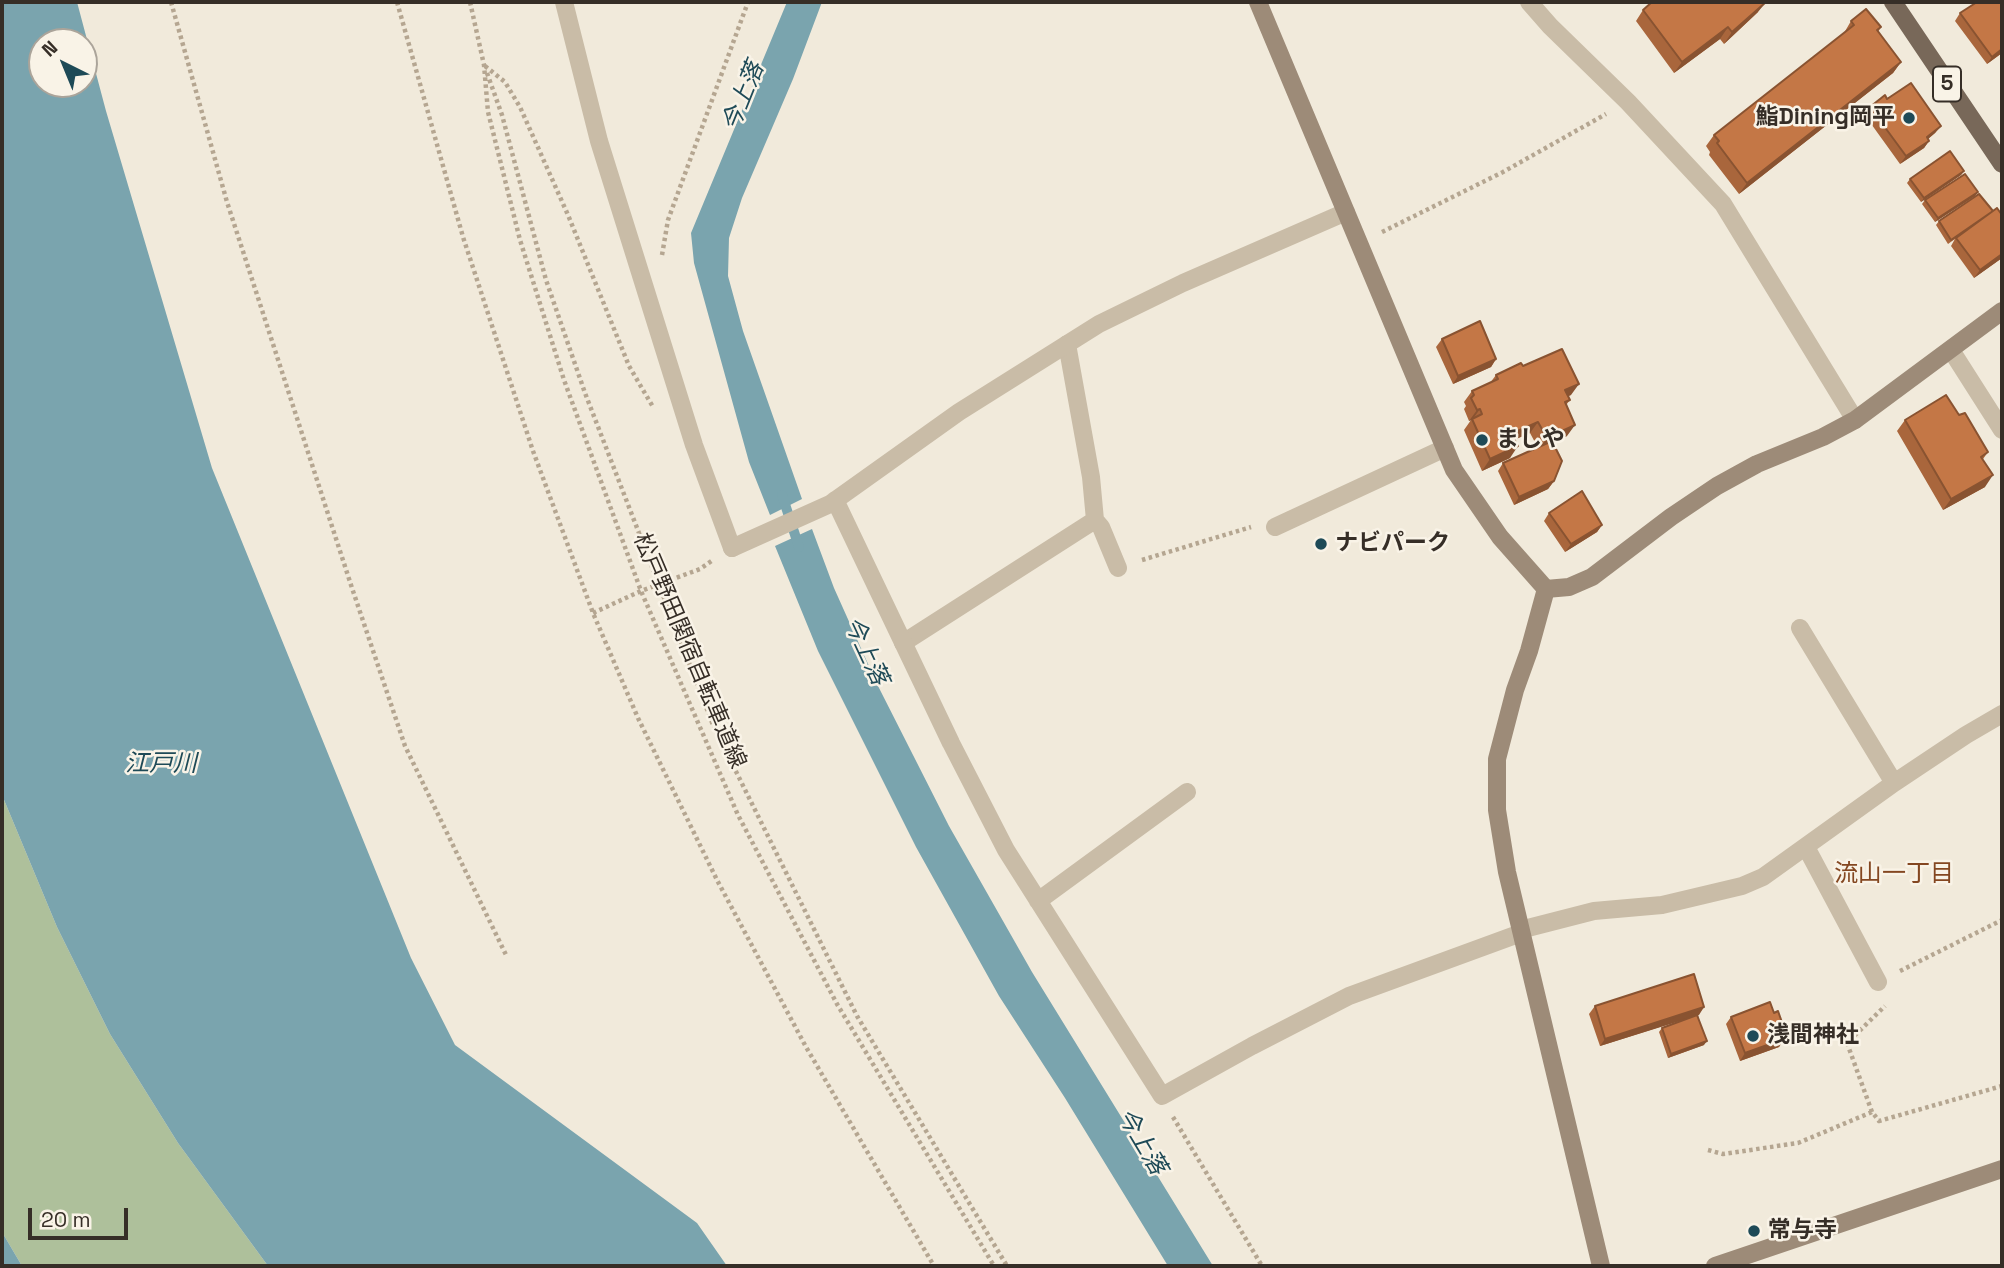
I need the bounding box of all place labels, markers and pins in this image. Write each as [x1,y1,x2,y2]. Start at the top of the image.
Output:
place label: 鮨Dining岡平 [1755,104,1895,132]
marker: 鮨Dining岡平 [1901,110,1917,126]
place label: ましや [1496,426,1565,454]
marker: ましや [1474,432,1490,448]
place label: ナビパーク [1335,530,1450,558]
marker: ナビパーク [1313,536,1329,552]
place label: 浅間神社 [1767,1022,1859,1050]
marker: 浅間神社 [1745,1028,1761,1044]
place label: 常与寺 [1768,1217,1837,1245]
marker: 常与寺 [1746,1223,1762,1239]

